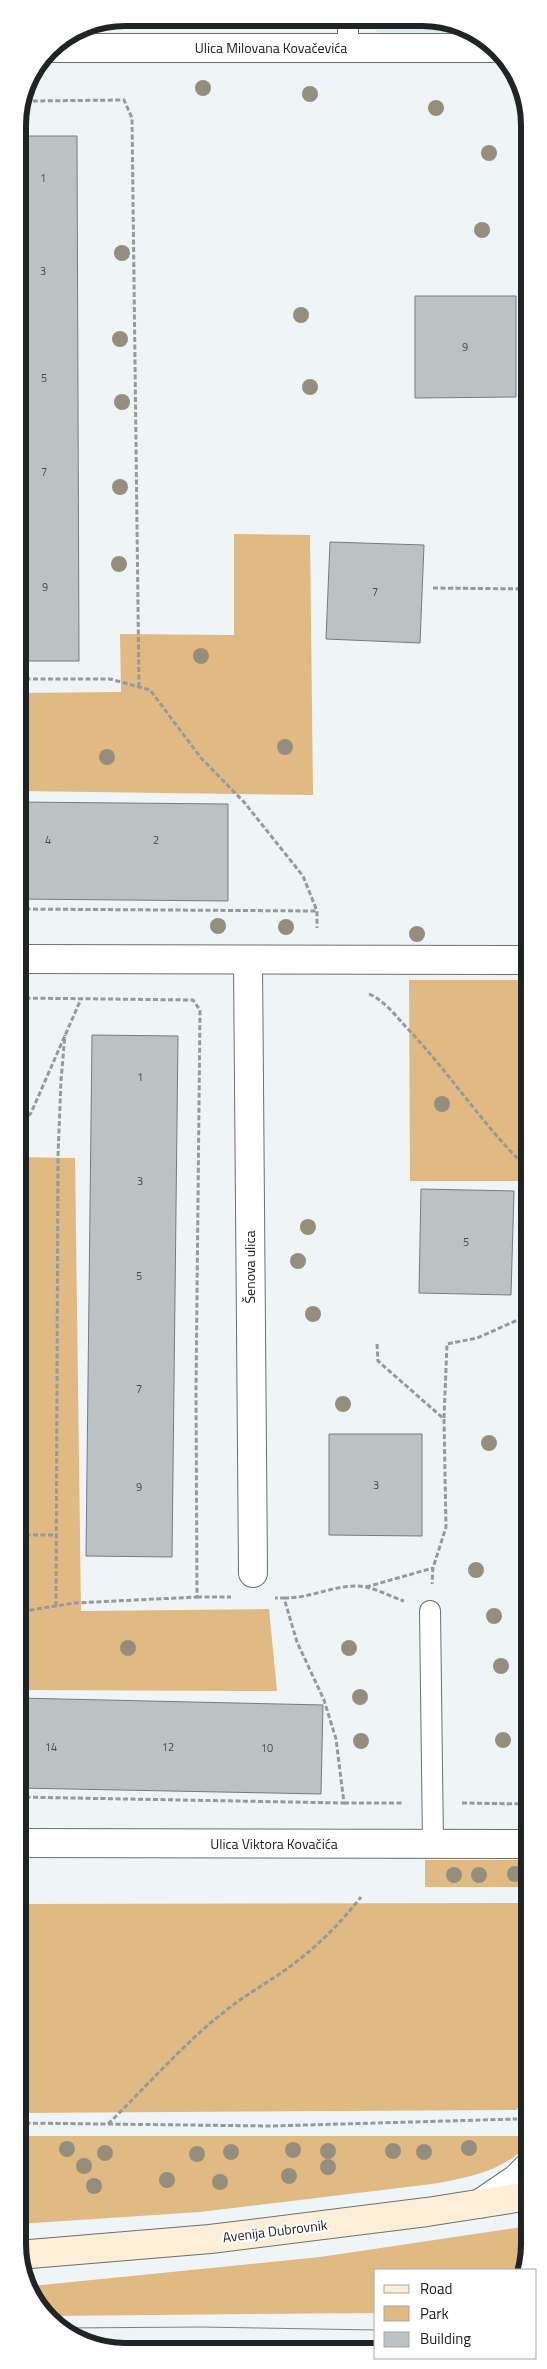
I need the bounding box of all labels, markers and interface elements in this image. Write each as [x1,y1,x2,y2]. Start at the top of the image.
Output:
street label: Ulica Milovana Kovačevića [195,37,347,58]
house number: 1 [40,170,46,186]
house number: 3 [40,263,46,279]
house number: 9 [462,339,468,355]
house number: 5 [41,370,47,386]
house number: 7 [41,464,47,480]
house number: 9 [42,579,48,595]
house number: 7 [372,584,378,600]
house number: 4 [45,832,51,848]
house number: 2 [153,832,159,848]
house number: 1 [137,1069,143,1085]
house number: 3 [137,1173,143,1189]
street label: Šenova ulica [239,1230,260,1304]
house number: 5 [463,1234,469,1250]
house number: 5 [136,1268,142,1284]
house number: 7 [136,1381,142,1397]
house number: 3 [373,1477,379,1493]
house number: 9 [136,1479,142,1495]
house number: 14 [45,1739,57,1755]
house number: 12 [162,1739,174,1755]
house number: 10 [261,1740,273,1756]
street label: Ulica Viktora Kovačića [210,1833,338,1854]
street label: Avenija Dubrovnik [221,2214,329,2247]
legend [374,2269,537,2359]
text: Road [420,2277,452,2300]
text: Park [420,2302,449,2325]
text: Building [420,2327,471,2350]

